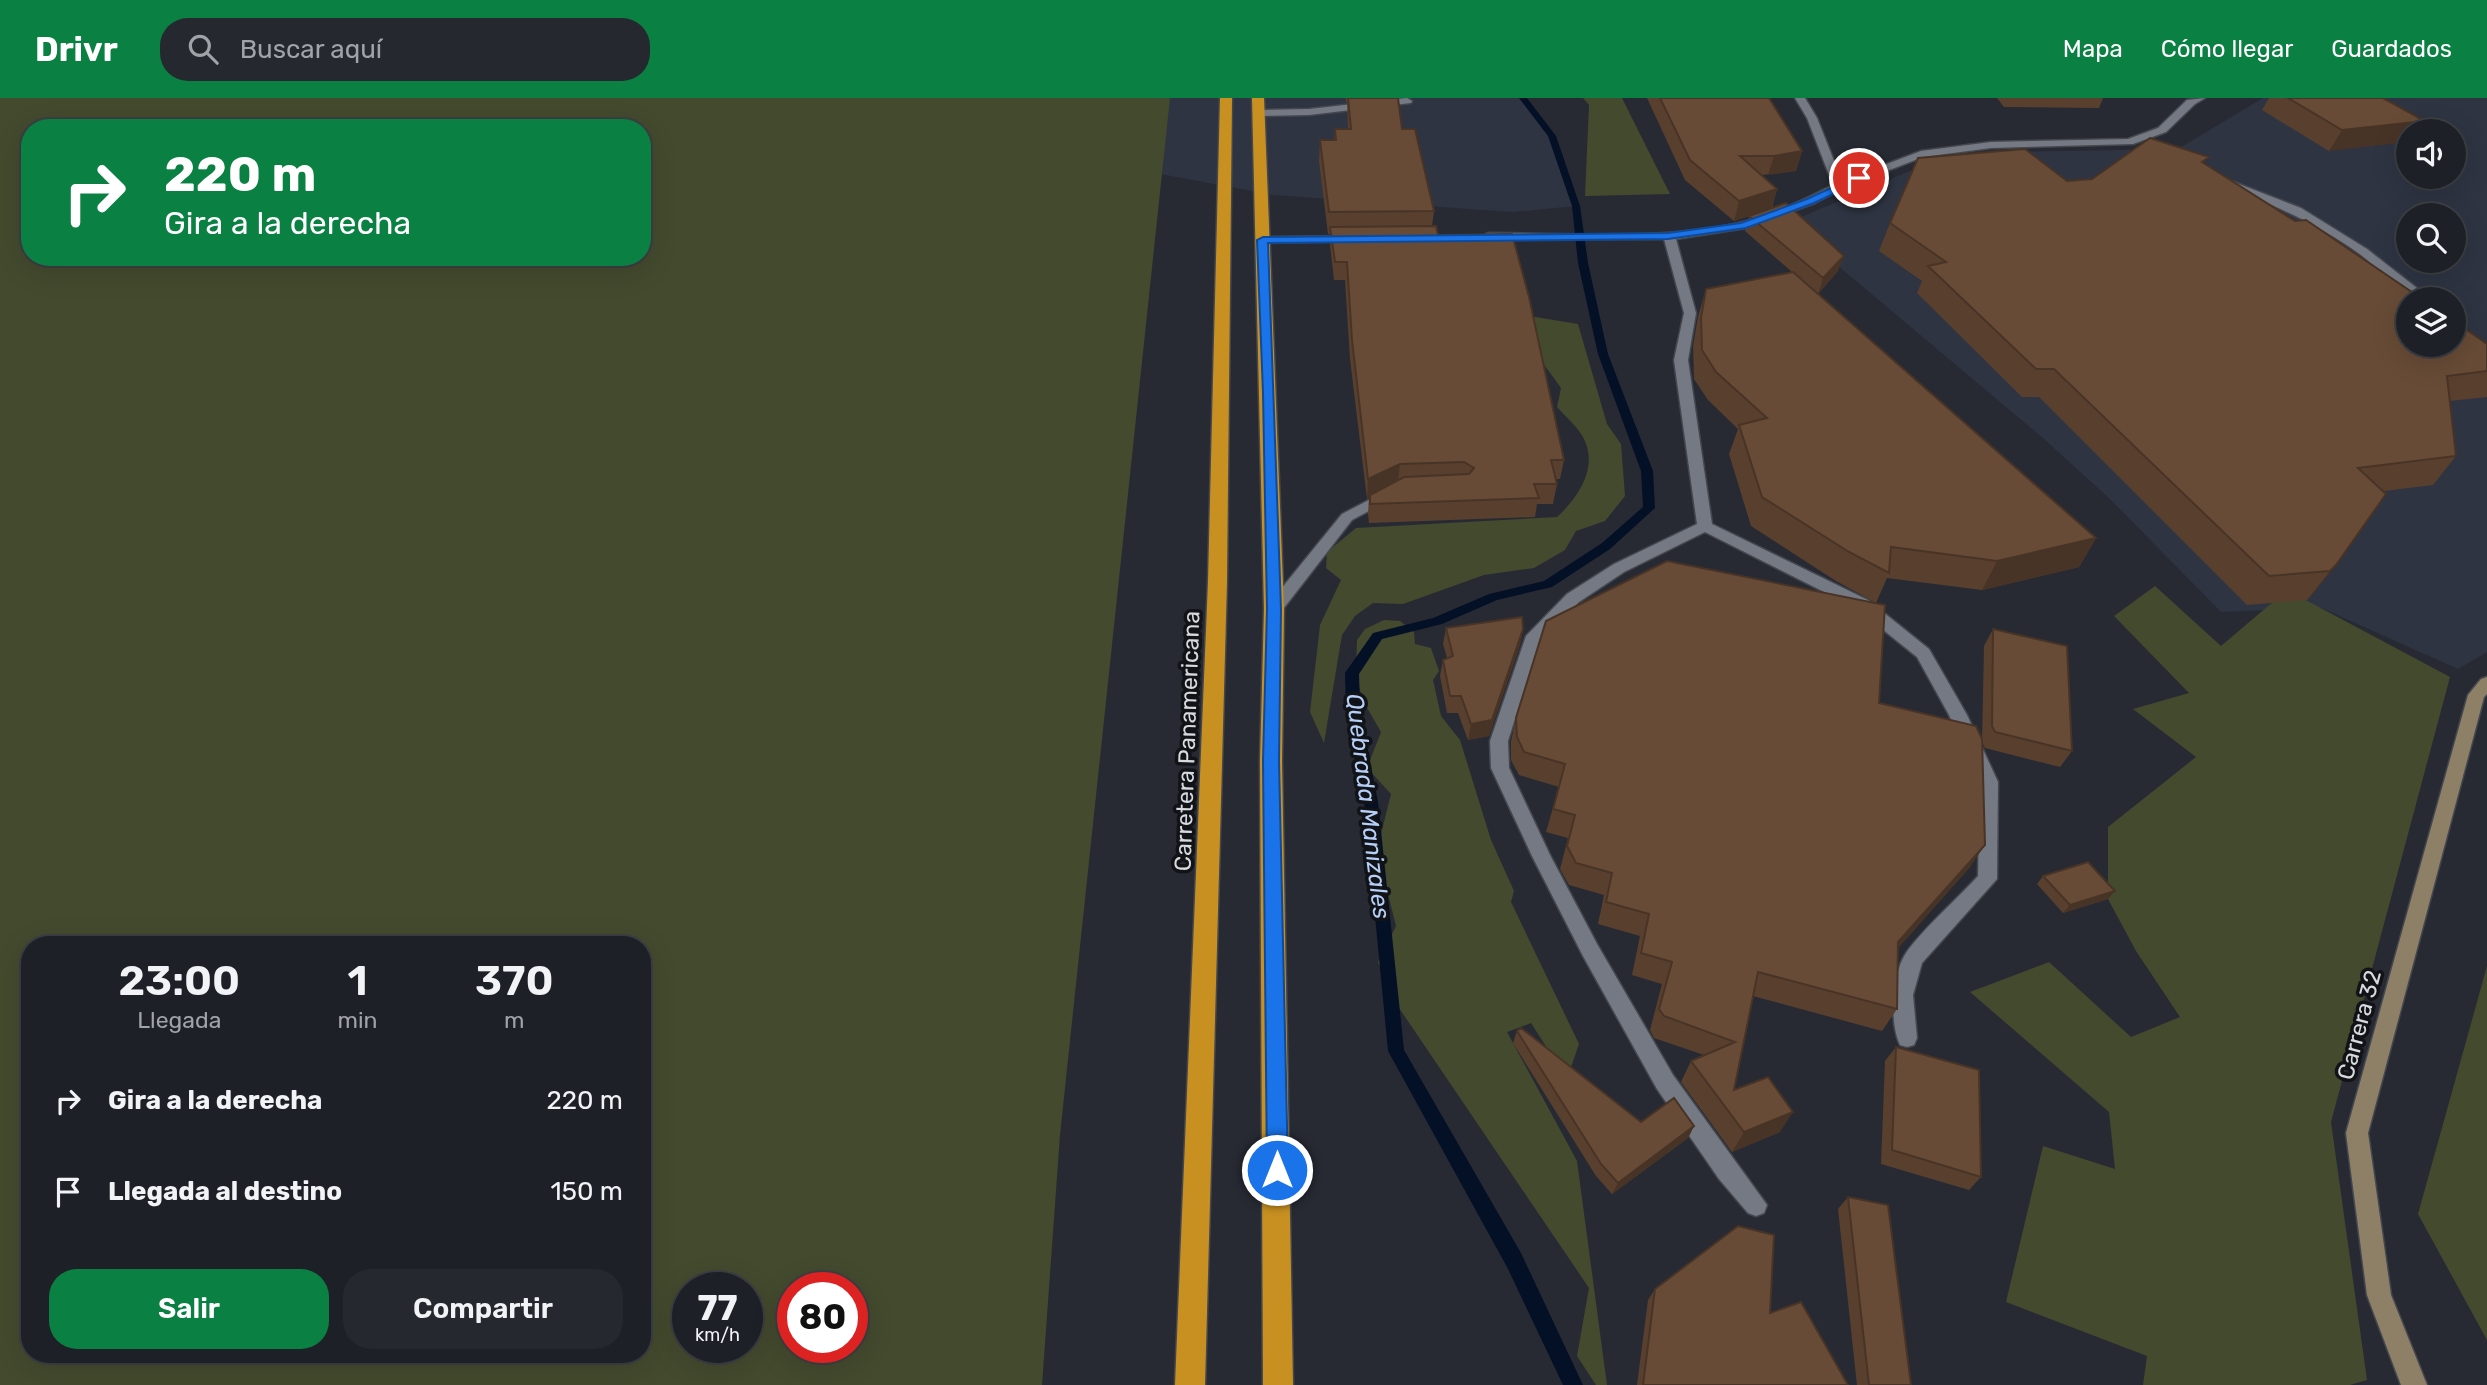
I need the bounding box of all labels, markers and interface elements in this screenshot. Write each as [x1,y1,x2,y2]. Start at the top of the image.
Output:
search box [160,18,650,81]
text: Drivr [35,30,118,69]
icon: search [184,30,222,68]
text: Buscar aquí [240,34,382,65]
text: Mapa [2063,35,2123,63]
text: Cómo llegar [2161,35,2293,63]
text: Guardados [2331,35,2452,63]
map controls [2396,119,2466,357]
button: sound [2396,119,2466,189]
text: 220 m [164,145,316,203]
icon: right [49,147,140,238]
pin [1829,148,1889,208]
icon: arrive [1840,159,1878,197]
button: search [2396,203,2466,273]
text: Gira a la derecha [164,204,411,242]
button: layers [2396,287,2466,357]
street label: Carretera Panamericana [1168,610,1206,872]
water label: Quebrada Manizales [1340,692,1396,920]
text: 23:00 [118,956,240,1006]
text: 1 [348,956,368,1006]
text: 370 [475,956,554,1006]
street label: Carrera 32 [2331,967,2387,1083]
text: Llegada [137,1006,221,1034]
text: min [338,1006,378,1034]
text: m [504,1006,525,1034]
icon: right [49,1082,87,1120]
text: Gira a la derecha [108,1085,322,1116]
text: 220 m [546,1085,623,1116]
position arrow [1240,1133,1314,1207]
icon: arrive [49,1173,87,1211]
text: Llegada al destino [108,1176,342,1207]
text: 150 m [550,1176,623,1207]
button: Salir [49,1269,329,1349]
button: Compartir [343,1269,623,1349]
speed limit sign: 80 [777,1272,868,1363]
text: 77 [697,1287,738,1329]
text: km/h [695,1324,740,1346]

